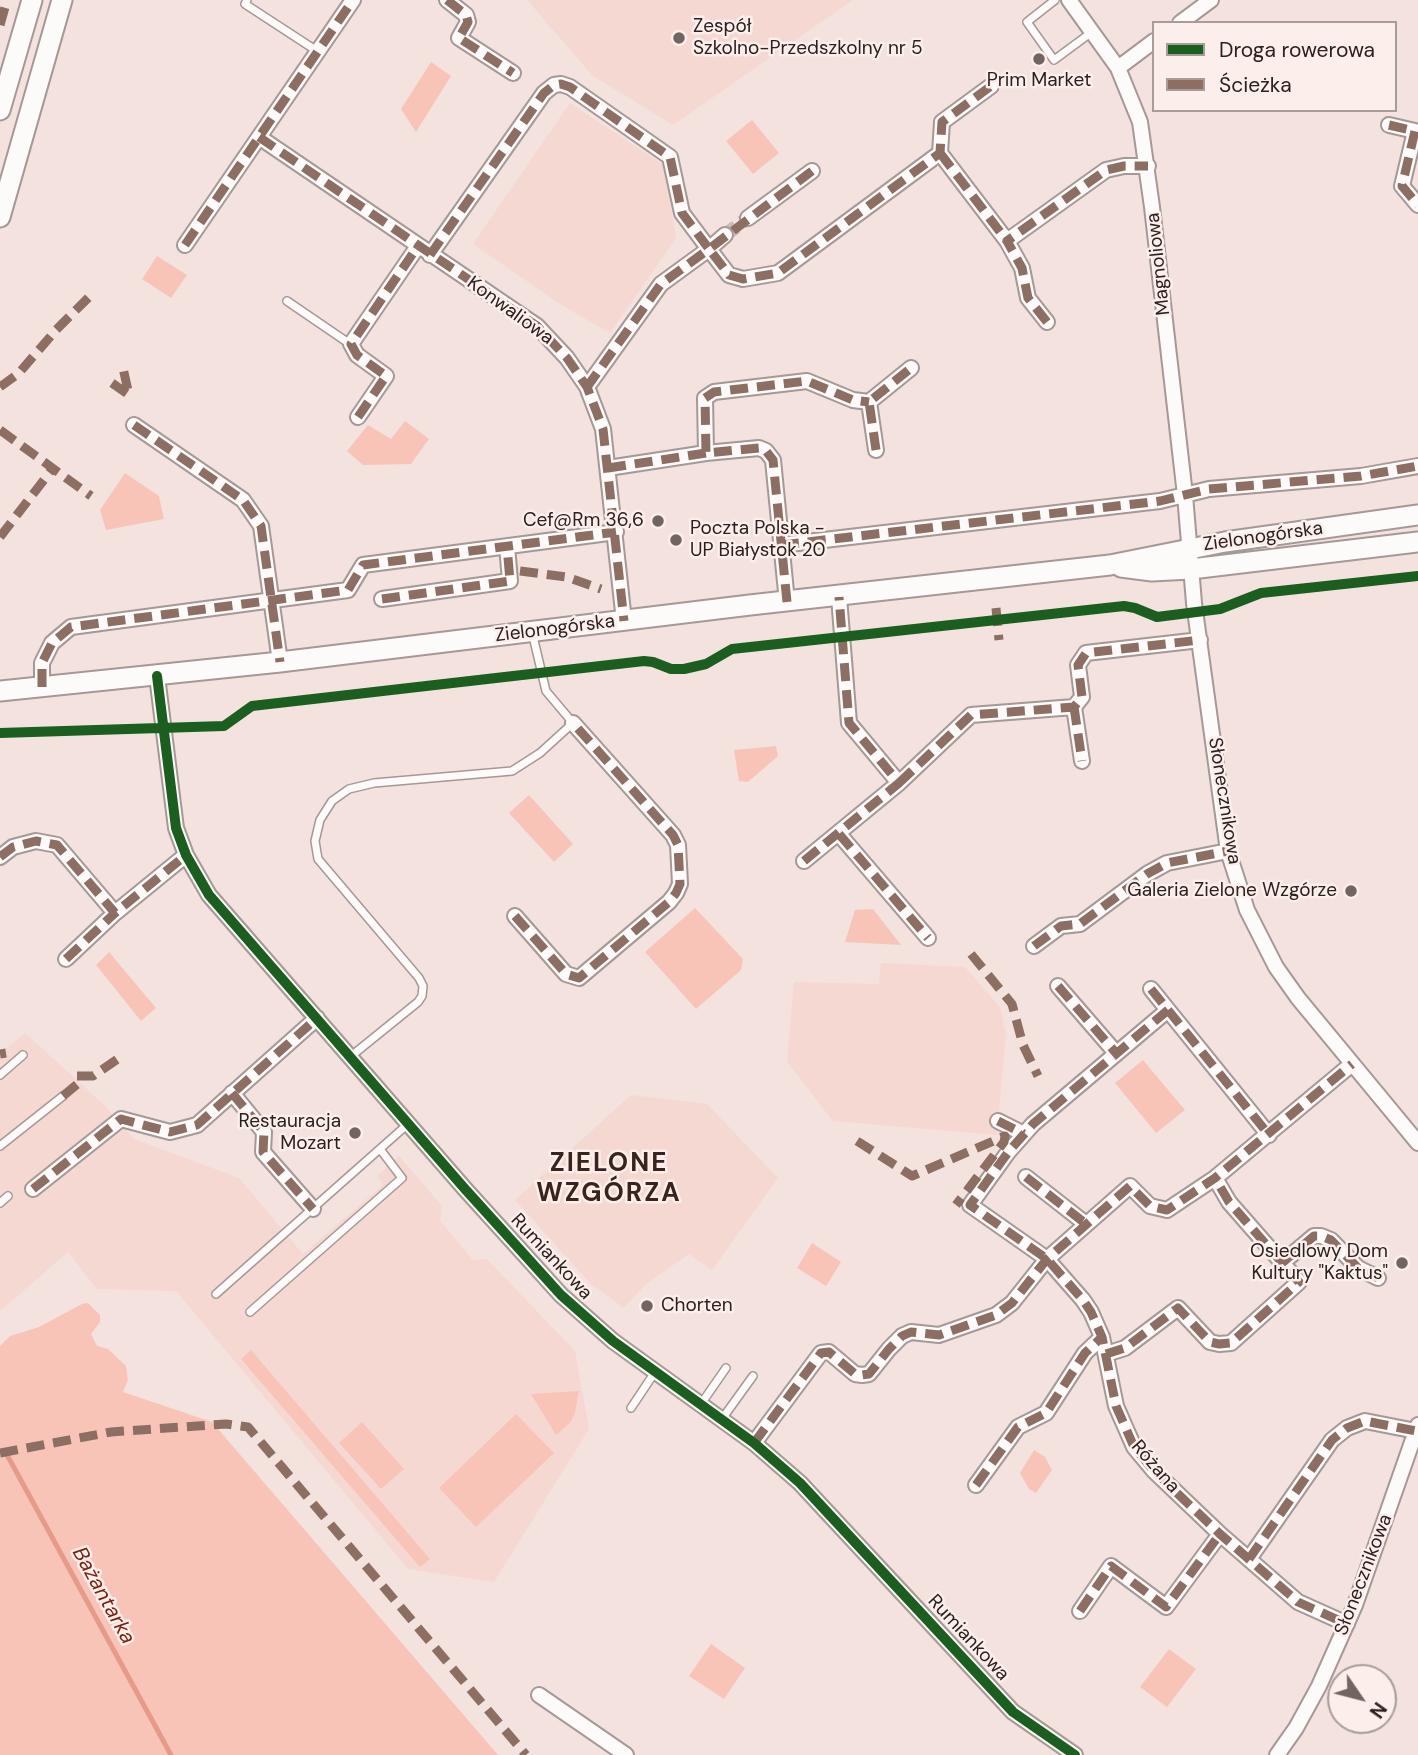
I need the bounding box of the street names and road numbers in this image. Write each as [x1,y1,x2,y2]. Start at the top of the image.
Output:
street label: Magnoliowa [1142,211,1176,317]
street label: Konwaliowa [462,272,558,350]
street label: Zielonogórska [1202,517,1324,557]
street label: Zielonogórska [494,610,616,648]
street label: Słonecznikowa [1203,736,1245,866]
street label: Rumiankowa [505,1209,597,1305]
street label: Różana [1126,1436,1184,1498]
street label: Słonecznikowa [1330,1511,1398,1639]
street label: Rumiankowa [922,1590,1014,1686]

